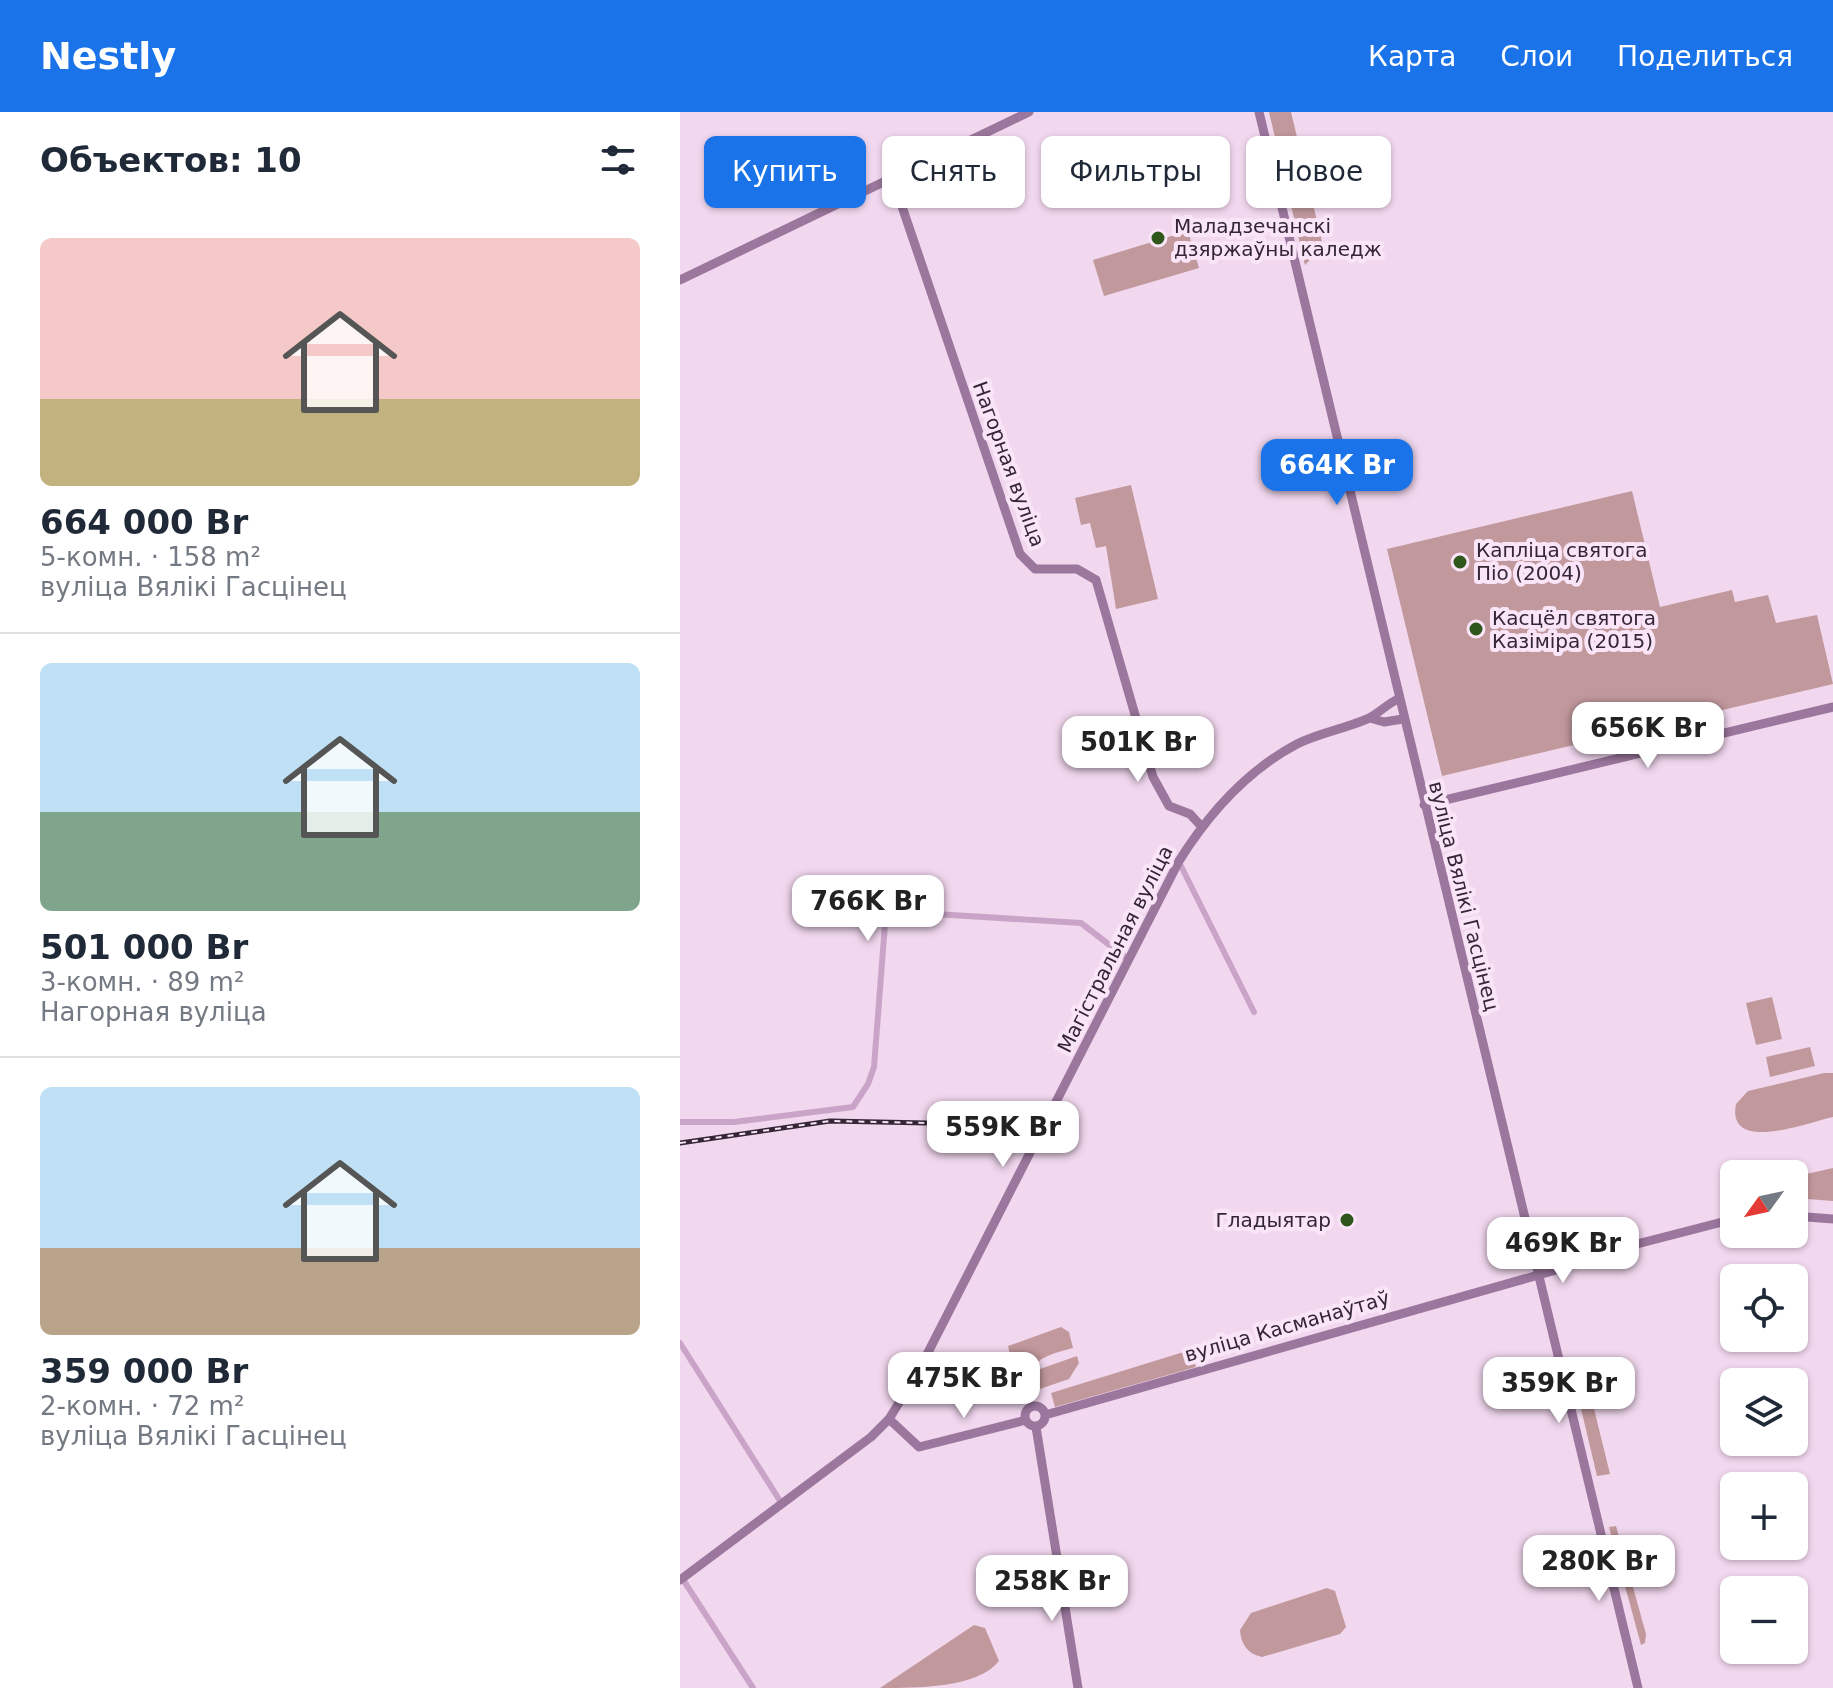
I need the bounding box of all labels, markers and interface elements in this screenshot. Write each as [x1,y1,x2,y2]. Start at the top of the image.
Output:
text: Nestly [40,34,176,78]
text: Карта [1368,40,1456,73]
text: Слои [1500,40,1573,73]
text: Поделиться [1617,40,1793,73]
chip: Купить [704,136,866,208]
chip: Снять [882,136,1025,208]
chip: Фильтры [1041,136,1230,208]
chip: Новое [1246,136,1391,208]
icon: filters [596,138,640,182]
text: Объектов: 10 [40,140,302,180]
place label: Маладзечанскі дзяржаўны каледж [1174,214,1382,261]
marker: Маладзечанскі дзяржаўны каледж [1149,229,1167,247]
icon: home [268,290,412,434]
street label: Нагорная вуліца [968,378,1050,550]
pin: 664K Br [1263,439,1411,507]
text: 664K Br [1279,450,1395,480]
text: 664 000 Br [40,502,248,542]
place label: Капліца святога Піо (2004) [1476,538,1648,585]
text: 5-комн. · 158 m² [40,542,261,572]
marker: Капліца святога Піо (2004) [1451,553,1469,571]
text: вуліца Вялікі Гасцінец [40,572,347,602]
place label: Касцёл святога Казіміра (2015) [1492,606,1656,653]
marker: Касцёл святога Казіміра (2015) [1467,620,1485,638]
pin: 656K Br [1574,702,1722,770]
text: 656K Br [1590,713,1706,743]
icon: home [268,715,412,859]
pin: 501K Br [1064,716,1212,784]
text: 501K Br [1080,727,1196,757]
street label: вуліца Вялікі Гасцінец [1424,779,1504,1013]
street label: Магістральная вуліца [1052,841,1178,1057]
pin: 766K Br [794,875,942,943]
text: 766K Br [810,886,926,916]
text: 501 000 Br [40,927,248,967]
text: 3-комн. · 89 m² [40,967,244,997]
text: Нагорная вуліца [40,997,267,1027]
pin: 559K Br [929,1101,1077,1169]
text: 559K Br [945,1112,1061,1142]
icon: home [268,1139,412,1283]
north arrow [1720,1160,1808,1248]
map controls [1720,1160,1808,1664]
place label: Гладыятар [1216,1208,1331,1232]
marker: Гладыятар [1338,1211,1356,1229]
pin: 469K Br [1489,1217,1637,1285]
text: 469K Br [1505,1228,1621,1258]
button: locate [1720,1264,1808,1352]
street label: вуліца Касманаўтаў [1182,1285,1392,1367]
text: 359 000 Br [40,1351,248,1391]
pin: 475K Br [890,1352,1038,1420]
pin: 359K Br [1485,1357,1633,1425]
text: 475K Br [906,1363,1022,1393]
text: 359K Br [1501,1368,1617,1398]
button: layers [1720,1368,1808,1456]
text: 2-комн. · 72 m² [40,1391,244,1421]
text: вуліца Вялікі Гасцінец [40,1421,347,1451]
button: + [1720,1472,1808,1560]
pin: 280K Br [1525,1535,1673,1603]
text: 280K Br [1541,1546,1657,1576]
pin: 258K Br [978,1555,1126,1623]
text: 258K Br [994,1566,1110,1596]
button: − [1720,1576,1808,1664]

